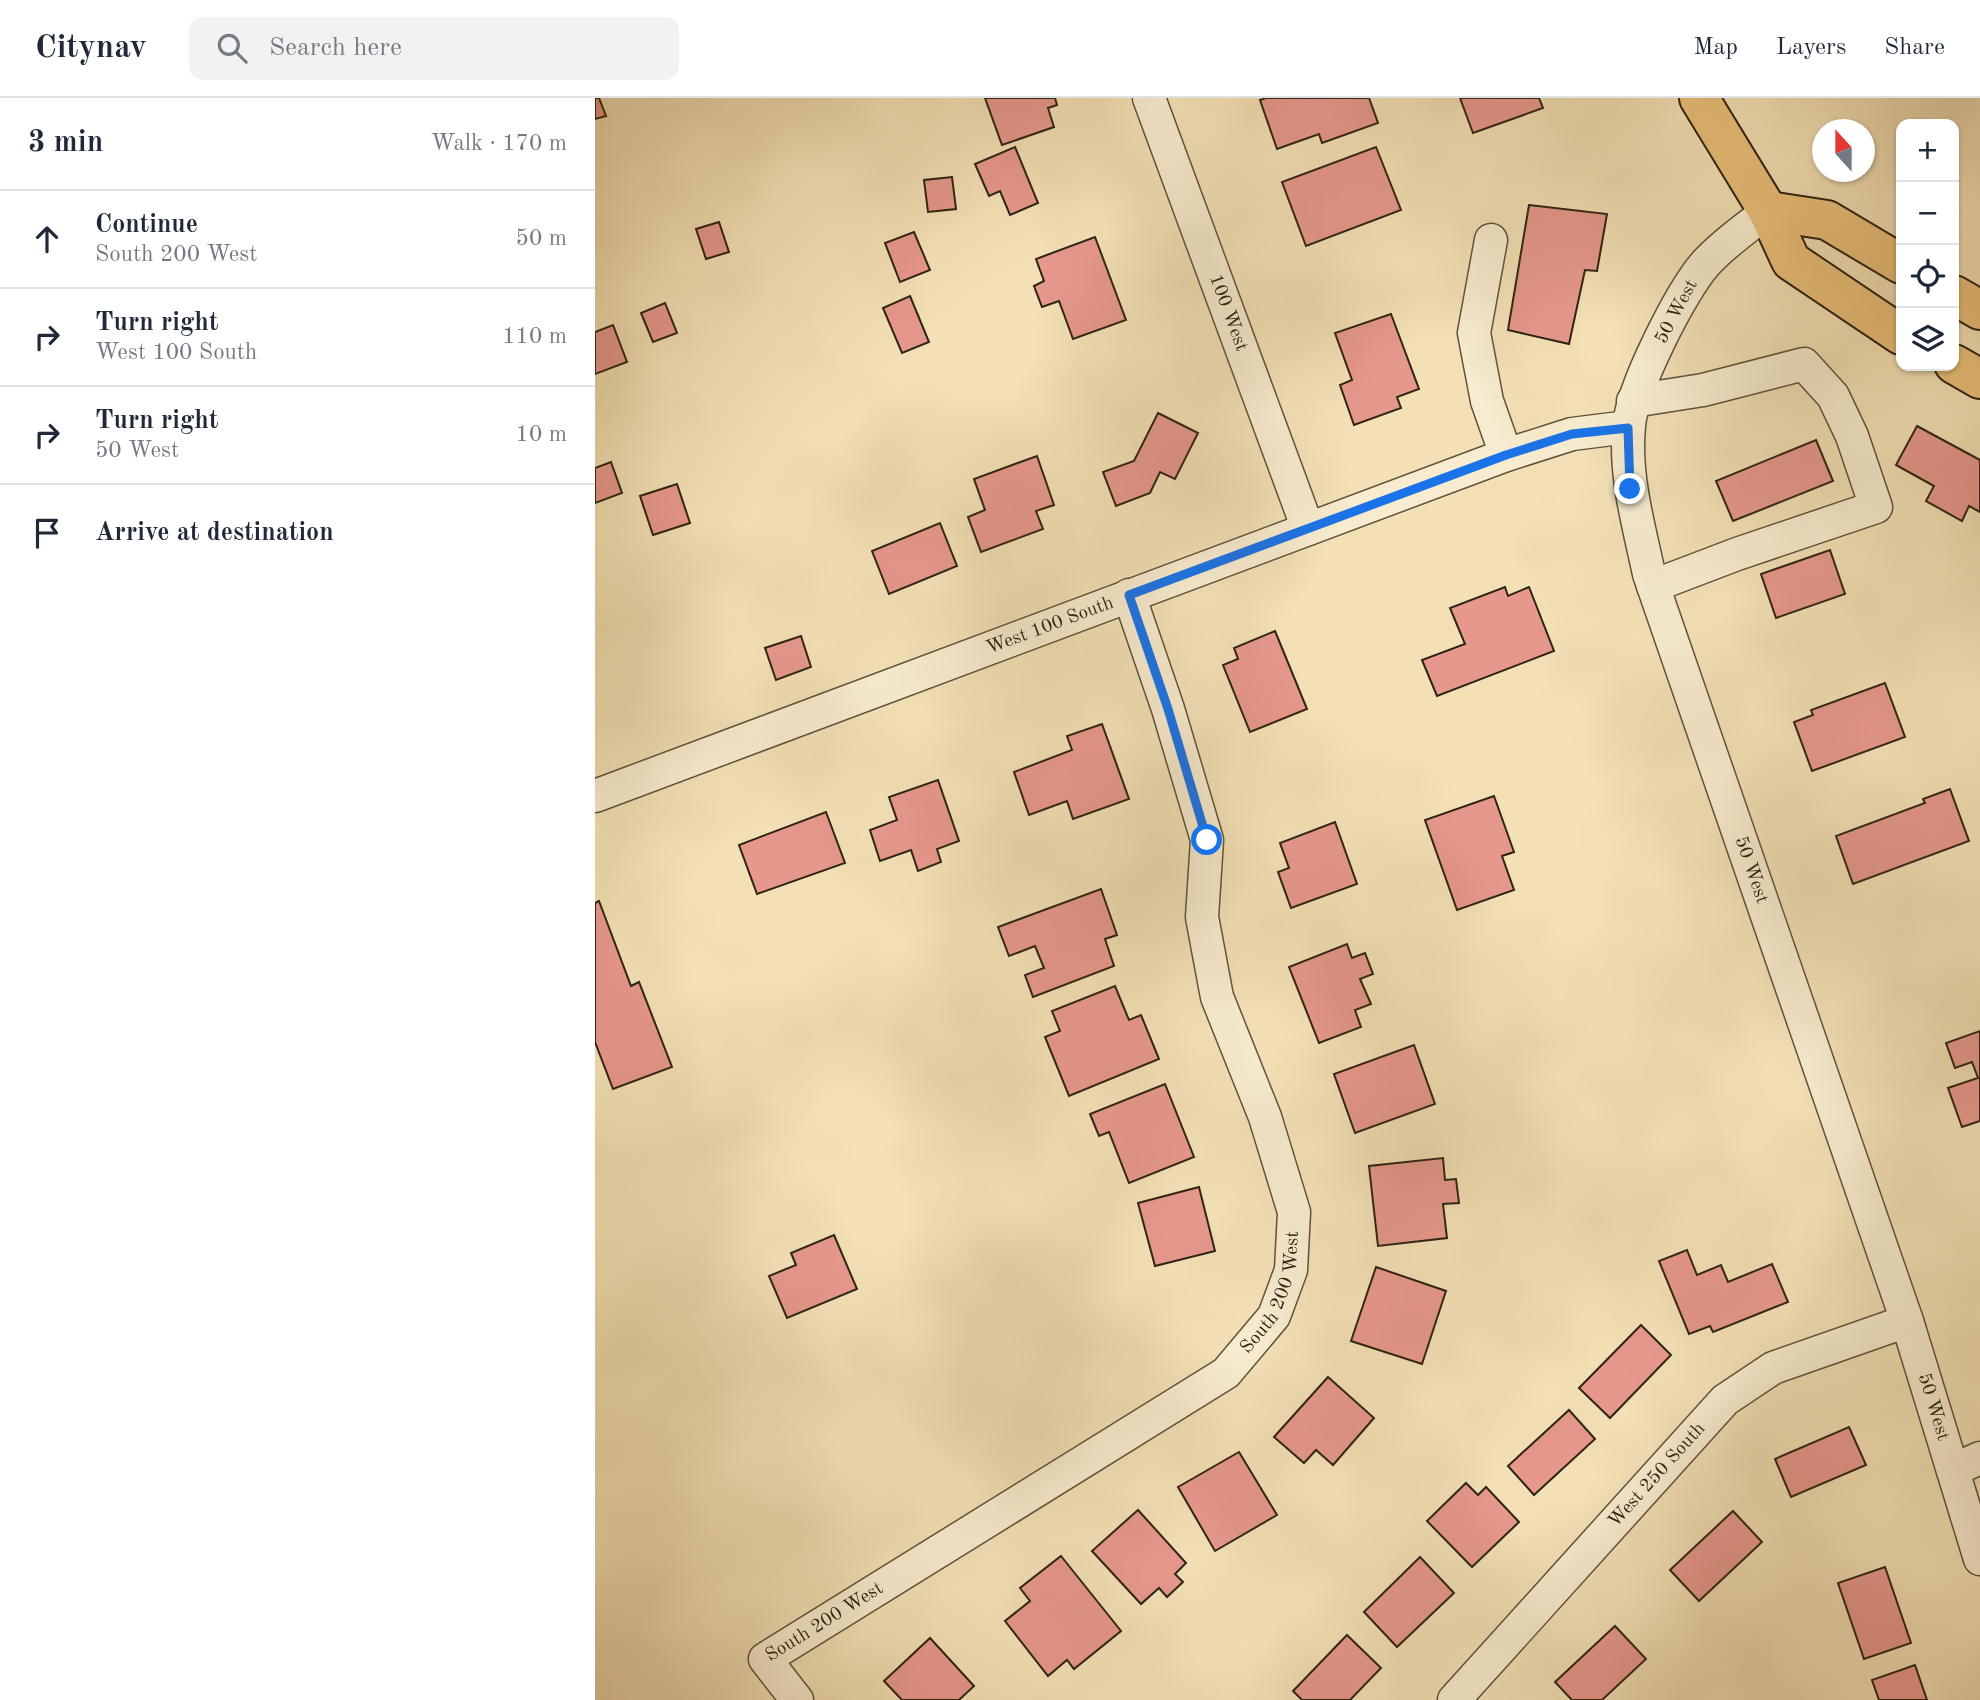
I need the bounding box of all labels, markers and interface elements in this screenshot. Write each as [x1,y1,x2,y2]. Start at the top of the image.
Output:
search box [189,17,679,80]
icon: search [213,29,251,67]
text: Citynav [35,32,147,65]
text: Search here [269,35,402,61]
text: Map [1694,36,1738,60]
text: Layers [1776,36,1846,60]
text: Share [1884,36,1945,60]
north arrow [1812,119,1875,182]
map controls [1896,119,1959,371]
button: + [1896,119,1959,182]
text: 3 min [28,128,103,158]
text: Walk · 170 m [431,132,567,155]
button: − [1896,182,1959,245]
text: Continue [95,212,198,238]
icon: ahead [28,220,66,258]
text: 50 m [516,227,567,250]
text: South 200 West [95,243,257,266]
button: locate [1896,245,1959,308]
street label: 100 West [1205,272,1251,354]
street label: 50 West [1652,277,1702,347]
button: layers [1896,308,1959,371]
text: Turn right [95,310,218,336]
icon: right [28,318,66,356]
text: 110 m [502,325,567,348]
text: West 100 South [95,341,257,364]
text: Turn right [95,408,218,434]
icon: right [28,416,66,454]
text: 10 m [516,423,567,446]
text: 50 West [95,439,179,462]
route end [1614,473,1645,504]
icon: arrive [28,514,66,552]
text: Arrive at destination [95,520,334,546]
street label: West 100 South [984,593,1116,658]
route start [1191,824,1222,855]
street label: 50 West [1731,834,1772,906]
street label: South 200 West [1237,1231,1303,1357]
street label: 50 West [1914,1371,1953,1443]
street label: West 250 South [1605,1419,1709,1531]
street label: South 200 West [762,1579,887,1666]

